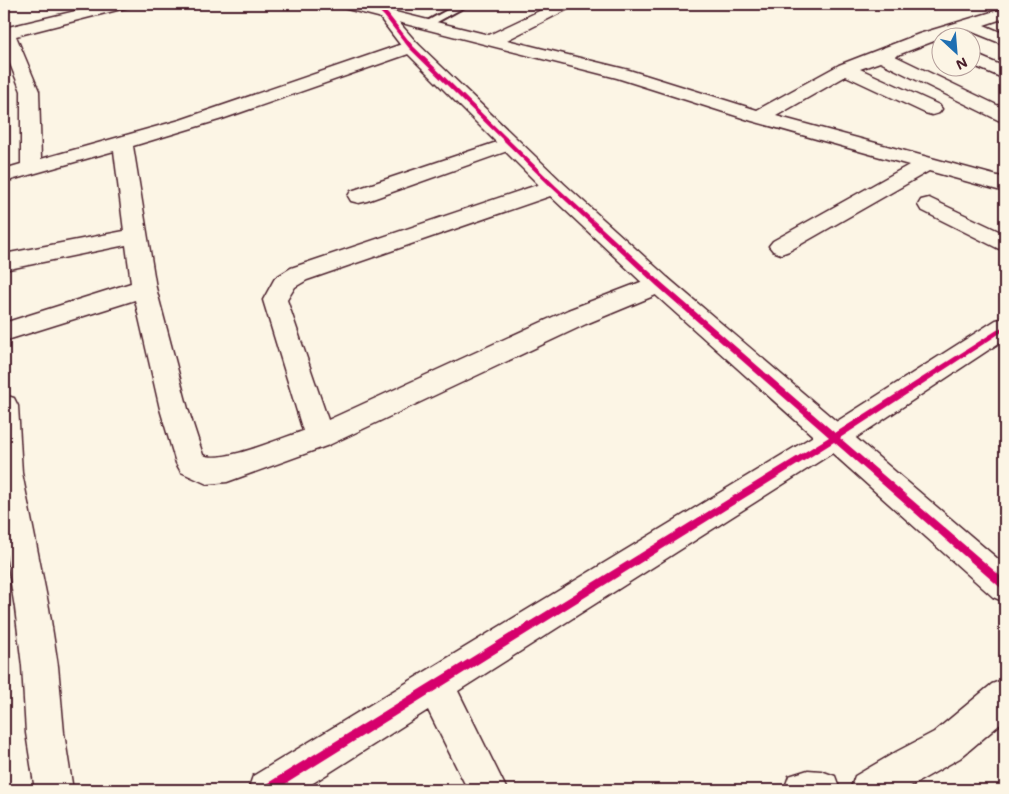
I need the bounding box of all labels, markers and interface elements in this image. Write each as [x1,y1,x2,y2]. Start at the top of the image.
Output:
north arrow [932,28,982,78]
text: N [953,53,971,75]

